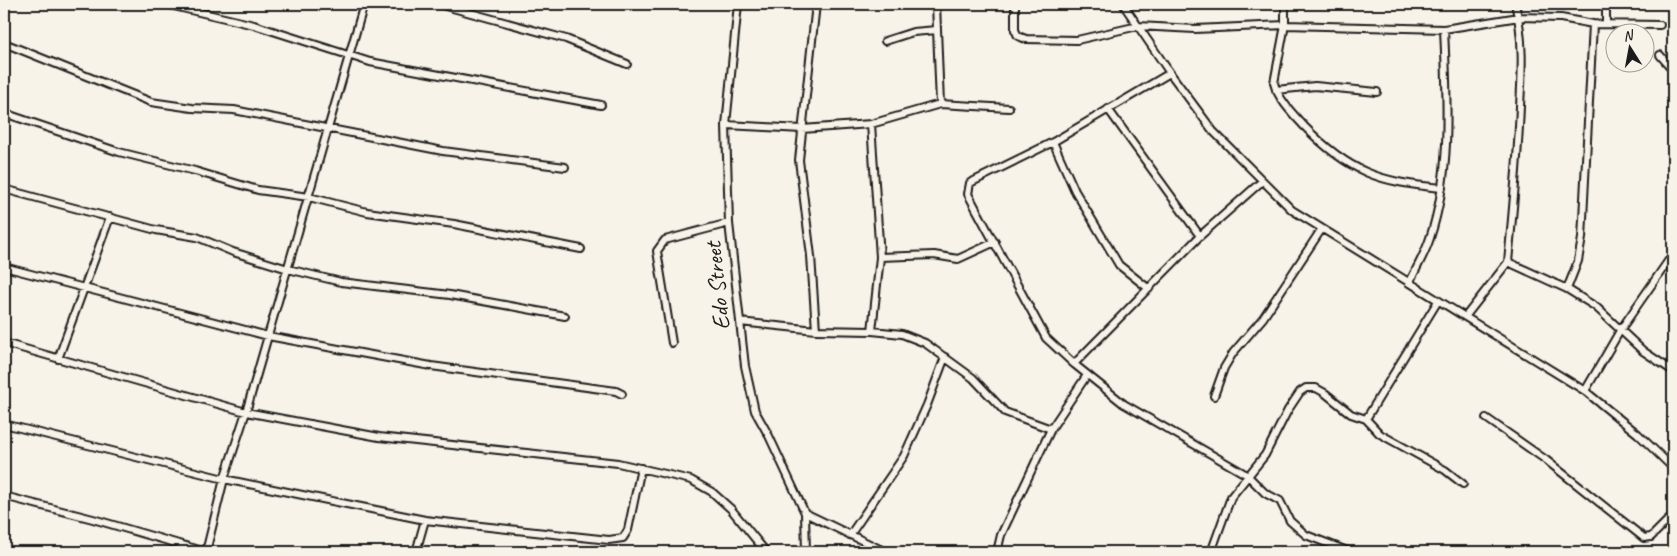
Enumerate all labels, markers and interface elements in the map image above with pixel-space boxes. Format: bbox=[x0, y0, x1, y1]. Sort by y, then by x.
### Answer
north arrow bbox=[1604, 22, 1654, 72]
text: N bbox=[1622, 26, 1636, 45]
street label: Edo Street bbox=[697, 239, 737, 331]

